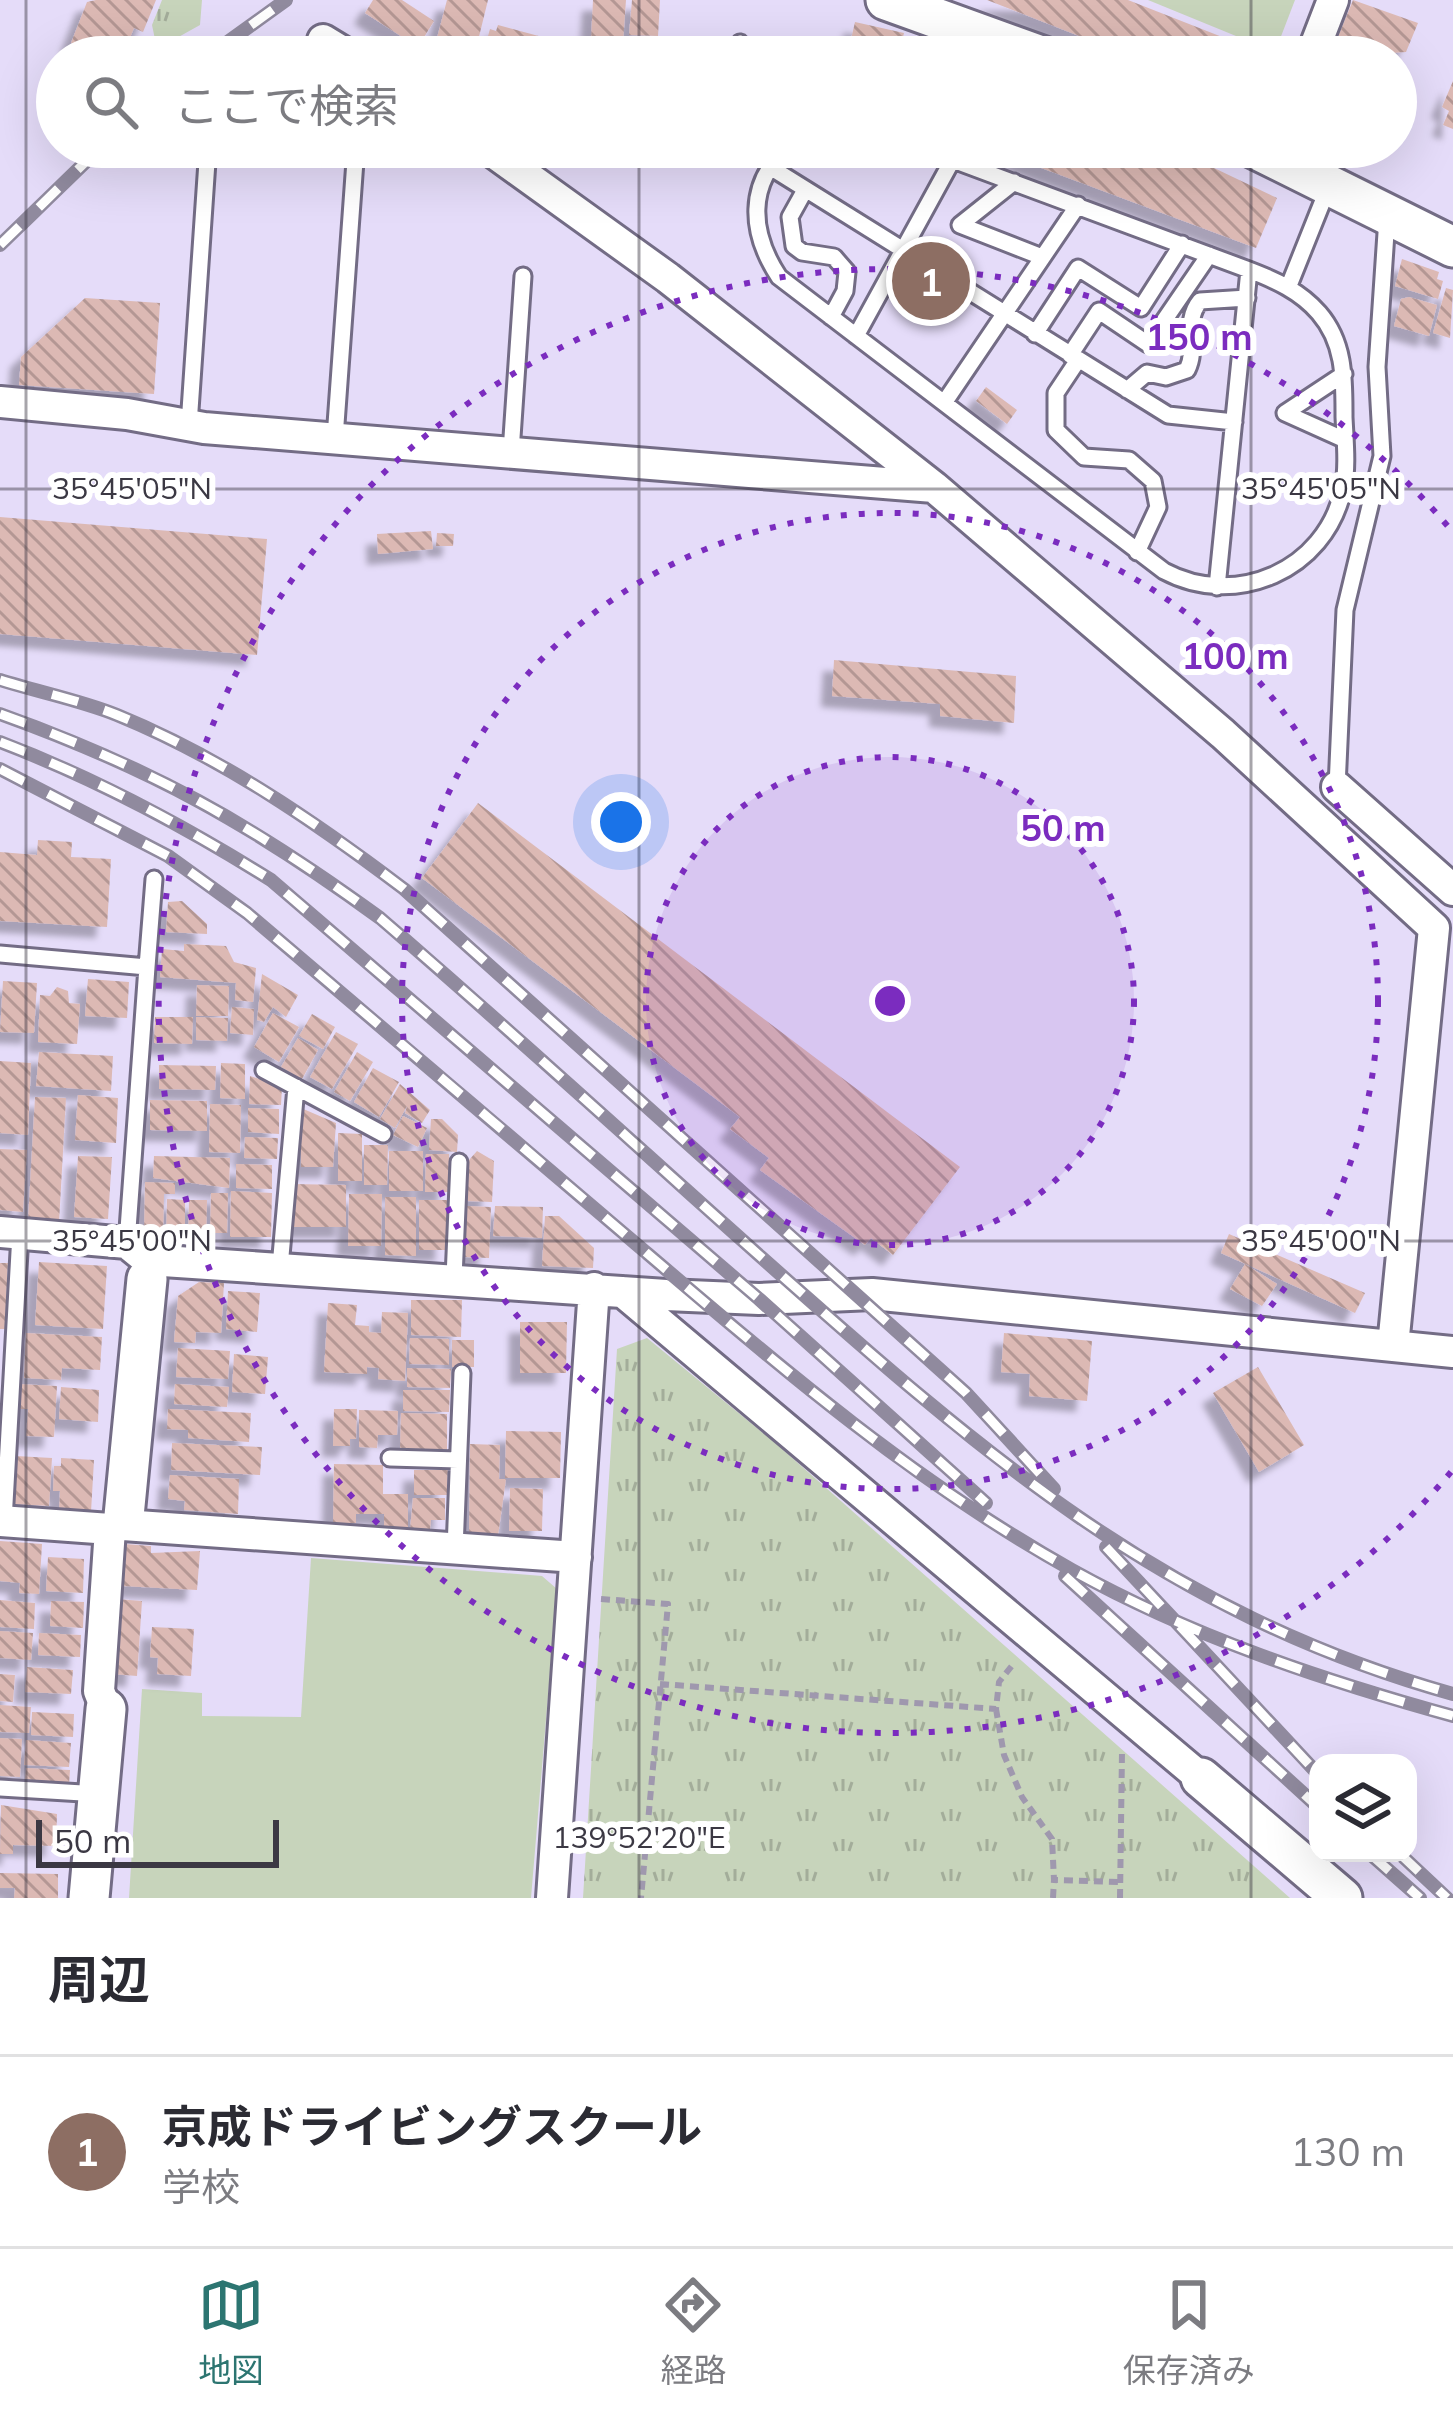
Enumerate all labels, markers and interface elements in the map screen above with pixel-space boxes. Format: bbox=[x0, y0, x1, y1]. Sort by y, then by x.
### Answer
search box bbox=[36, 36, 1417, 168]
icon: search bbox=[78, 69, 144, 135]
text: ここで検索 bbox=[174, 77, 399, 133]
pin: 1 bbox=[892, 236, 970, 326]
text: 150 m bbox=[1145, 314, 1253, 359]
text: 35°45'05"N bbox=[52, 469, 212, 507]
text: 35°45'05"N bbox=[1241, 469, 1401, 507]
text: 100 m bbox=[1181, 633, 1289, 678]
your location bbox=[591, 792, 651, 852]
text: 50 m bbox=[1020, 805, 1106, 850]
centre of rings bbox=[869, 980, 911, 1022]
text: 35°45'00"N bbox=[52, 1221, 212, 1259]
text: 35°45'00"N bbox=[1241, 1221, 1401, 1259]
map controls bbox=[1309, 1754, 1417, 1862]
button: layers bbox=[1309, 1754, 1417, 1862]
scale bar bbox=[36, 1814, 279, 1867]
text: 139°52'20"E bbox=[552, 1818, 726, 1856]
text: 50 m bbox=[54, 1820, 131, 1861]
text: 周辺 bbox=[48, 1947, 150, 2011]
text: 京成ドライビングスクール bbox=[162, 2098, 702, 2154]
text: 1 bbox=[75, 2127, 99, 2176]
text: 130 m bbox=[1290, 2127, 1405, 2176]
text: 学校 bbox=[162, 2162, 240, 2211]
tab: 地図 bbox=[198, 2272, 264, 2392]
tab: 経路 bbox=[660, 2272, 726, 2392]
tab: 保存済み bbox=[1123, 2272, 1255, 2392]

